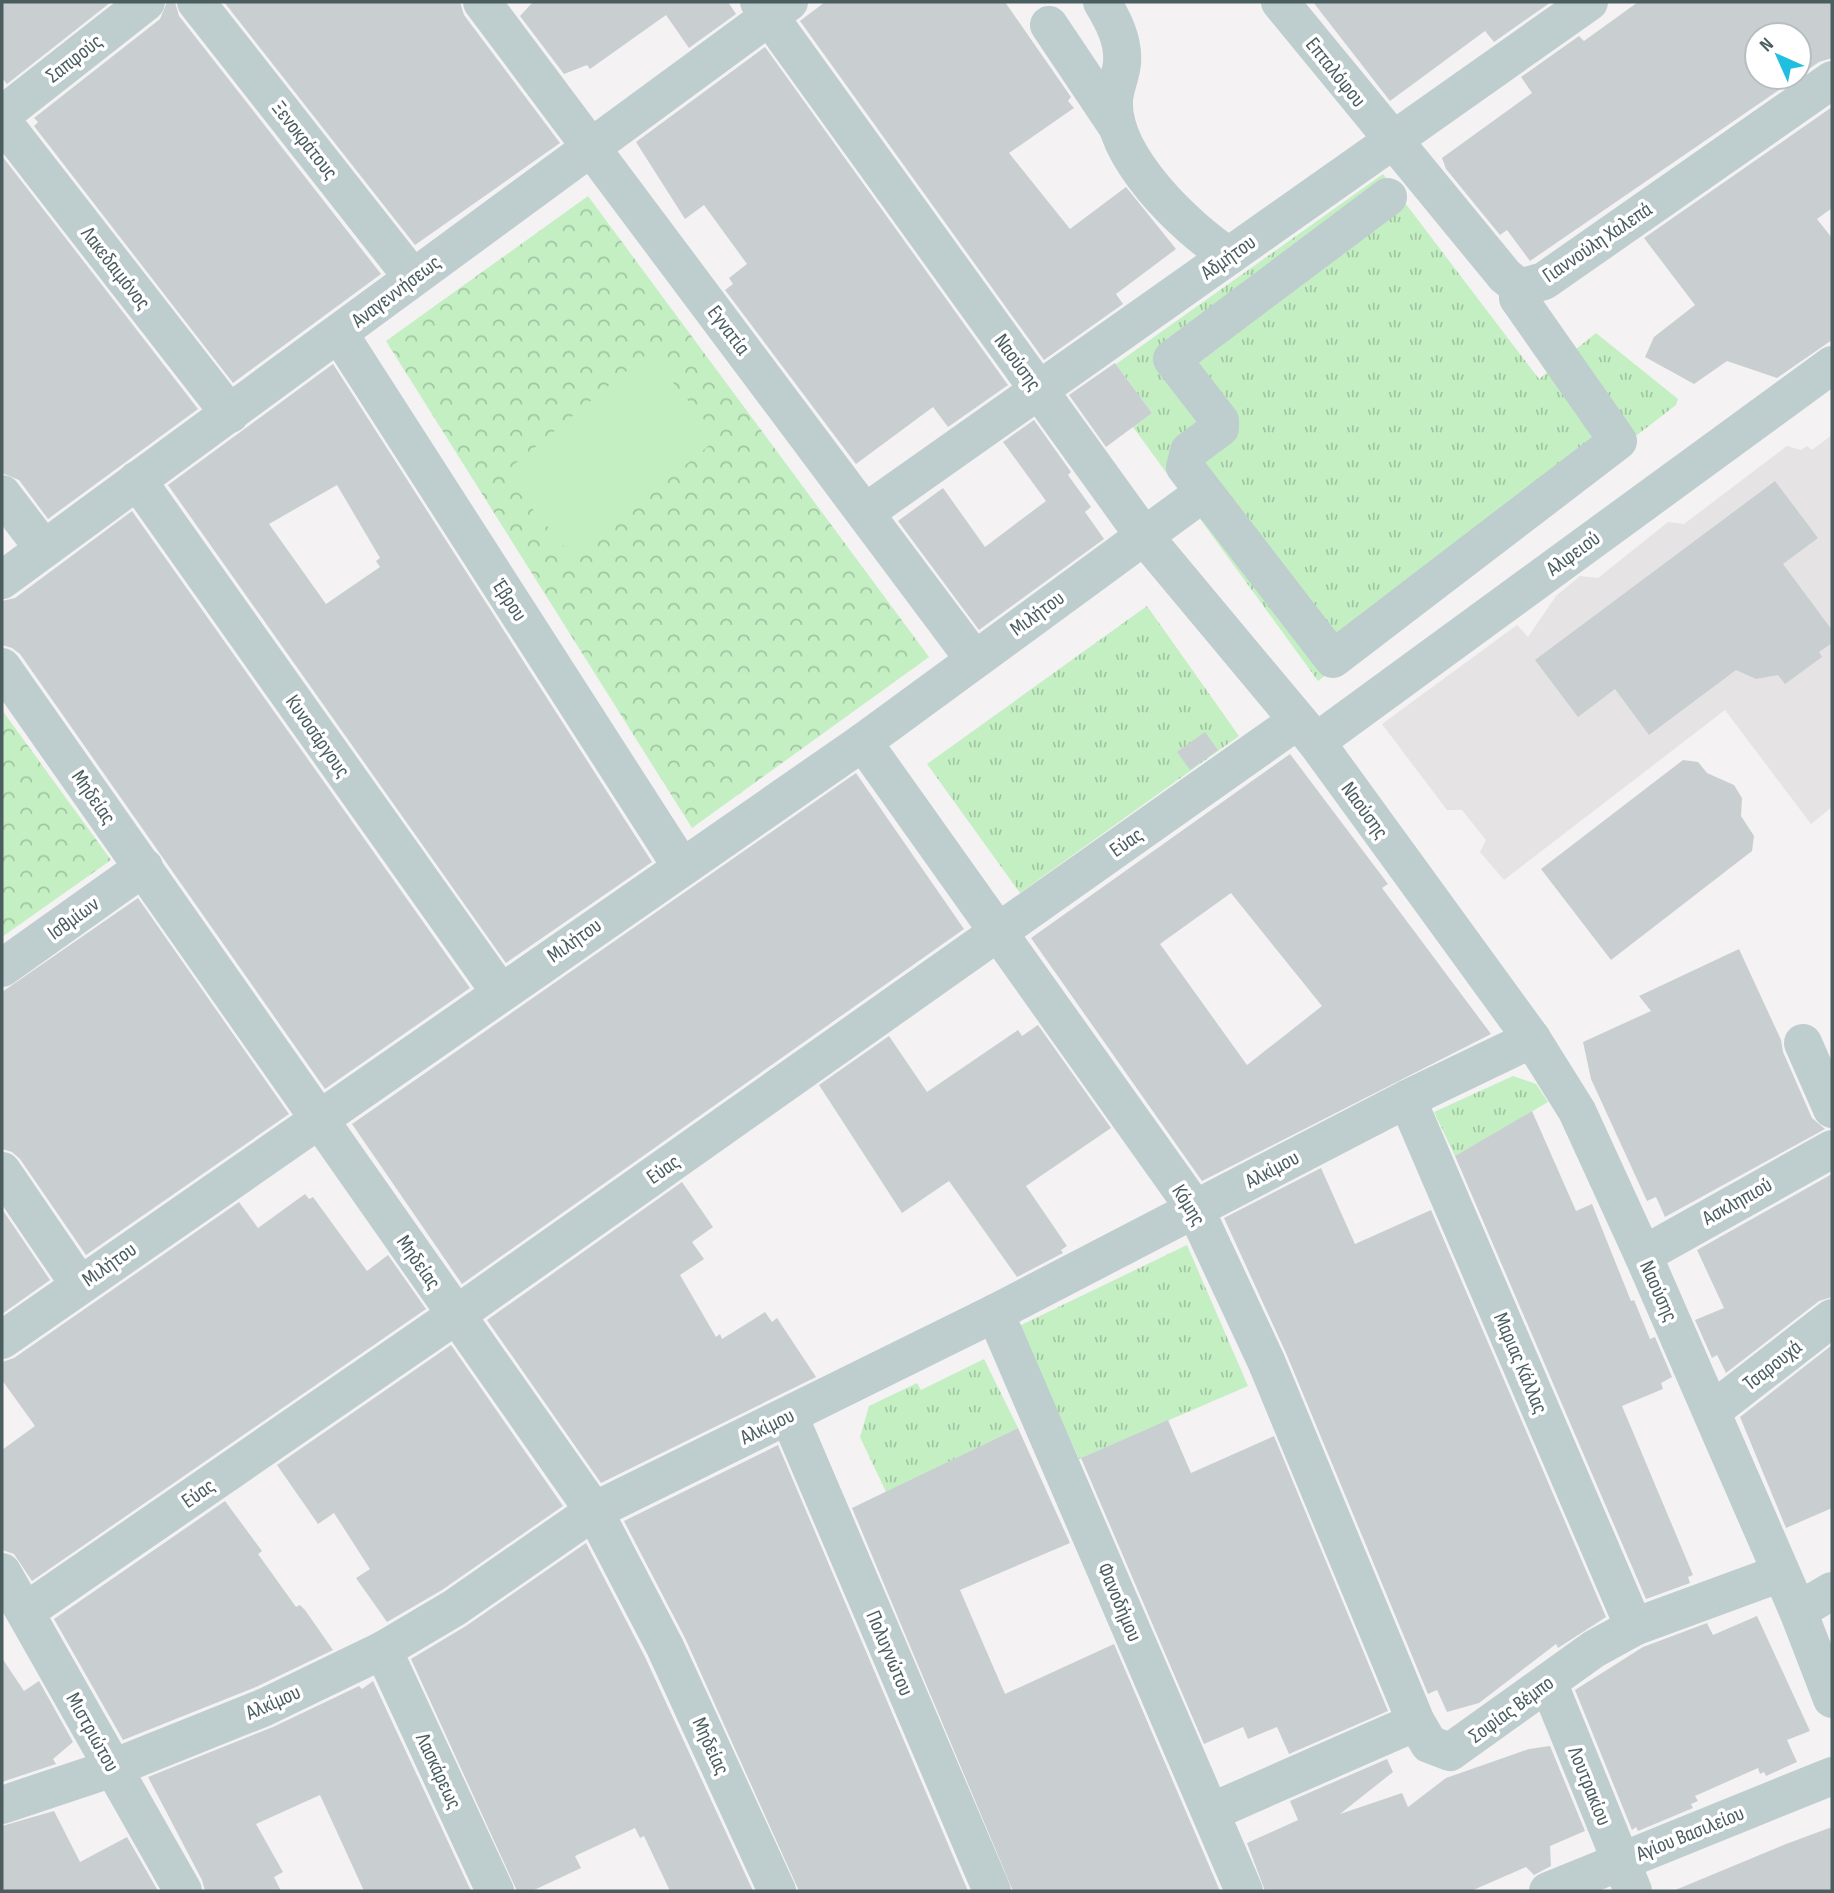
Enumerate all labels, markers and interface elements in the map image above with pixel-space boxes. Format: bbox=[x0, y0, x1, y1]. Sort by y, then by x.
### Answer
north arrow bbox=[1743, 21, 1813, 91]
street label: Σαπφούς bbox=[41, 29, 107, 88]
street label: Επταλόφου bbox=[1300, 33, 1371, 112]
text: N bbox=[1755, 33, 1779, 57]
street label: Ξενοκράτους bbox=[266, 96, 343, 184]
street label: Γιαννούλη Χαλεπά bbox=[1538, 197, 1657, 288]
street label: Λακεδαιμόνος bbox=[75, 221, 156, 315]
street label: Αδμήτου bbox=[1195, 230, 1261, 286]
street label: Αναγεννήσεως bbox=[346, 250, 446, 334]
street label: Εγνατία bbox=[702, 301, 755, 360]
street label: Ναούσης bbox=[989, 329, 1047, 396]
street label: Αλφειού bbox=[1541, 526, 1605, 582]
street label: Έβρου bbox=[486, 574, 532, 626]
street label: Μιλήτου bbox=[1005, 585, 1069, 641]
street label: Κυνοσάργους bbox=[280, 690, 355, 783]
street label: Μηδείας bbox=[66, 765, 121, 829]
street label: Ναούσης bbox=[1336, 777, 1394, 844]
street label: Εύας bbox=[1105, 822, 1148, 863]
street label: Ισθμίων bbox=[43, 891, 104, 945]
street label: Μιλήτου bbox=[542, 913, 606, 968]
street label: Αλκίμου bbox=[1240, 1145, 1303, 1194]
street label: Εύας bbox=[642, 1149, 685, 1190]
street label: Ασκληπιού bbox=[1697, 1172, 1776, 1231]
street label: Κόμης bbox=[1166, 1180, 1211, 1231]
street label: Μηδείας bbox=[391, 1230, 446, 1294]
street label: Μιλήτου bbox=[77, 1237, 141, 1292]
street label: Ναούσης bbox=[1634, 1257, 1683, 1326]
street label: Μαριας Κάλλας bbox=[1488, 1309, 1553, 1417]
street label: Τσαρουχά bbox=[1738, 1335, 1807, 1396]
street label: Αλκίμου bbox=[735, 1403, 798, 1451]
street label: Εύας bbox=[177, 1473, 220, 1514]
street label: Φανοδήμου bbox=[1092, 1559, 1147, 1645]
street label: Πολυγνώτου bbox=[860, 1607, 919, 1700]
street label: Σοφίας Βέμπο bbox=[1464, 1670, 1559, 1749]
street label: Αλκίμου bbox=[241, 1679, 304, 1726]
street label: Μιστριώτου bbox=[61, 1688, 125, 1776]
street label: Μηδείας bbox=[686, 1714, 735, 1779]
street label: Λασκάρεως bbox=[410, 1728, 467, 1813]
street label: Λουτρακίου bbox=[1562, 1742, 1617, 1829]
street label: Αγίου Βασιλείου bbox=[1632, 1800, 1748, 1867]

